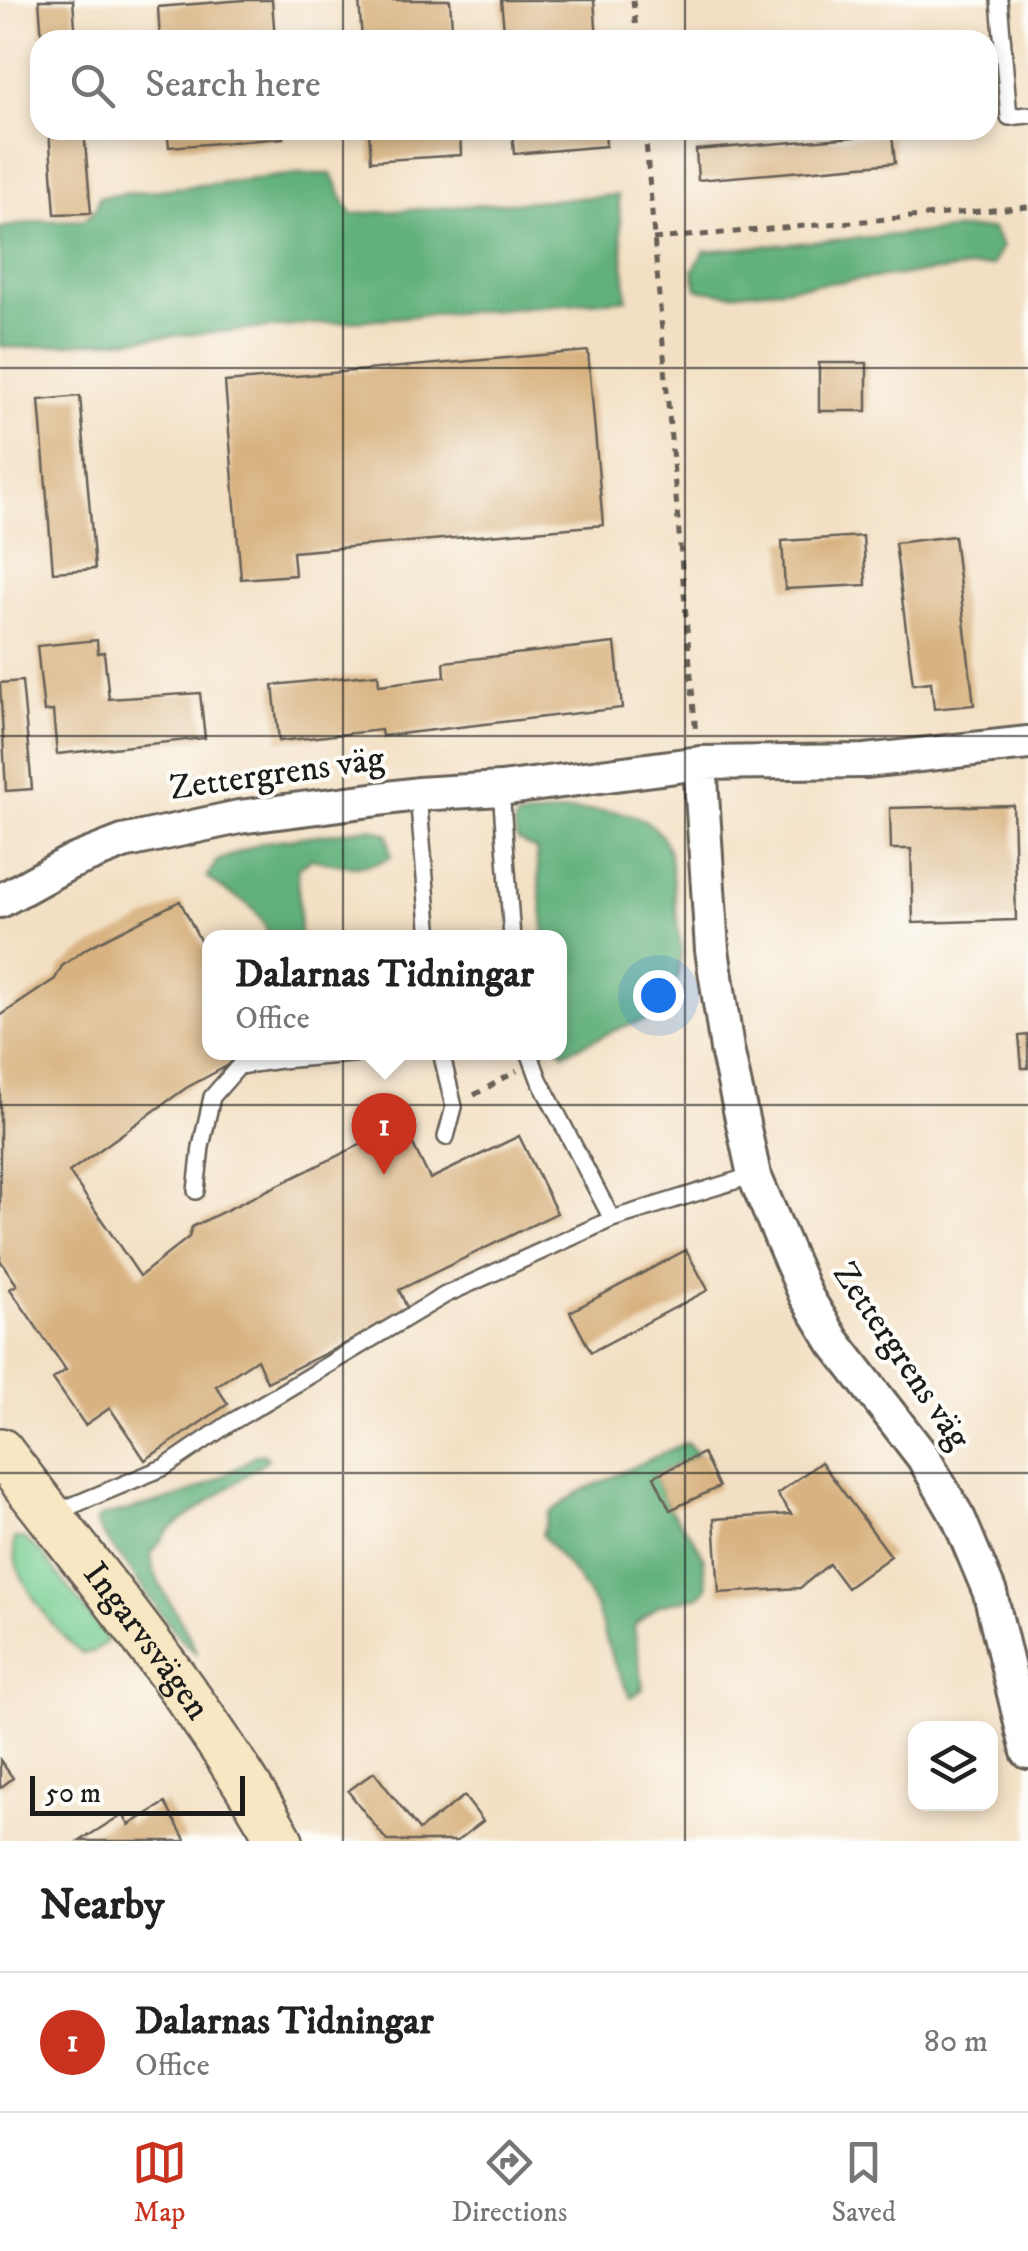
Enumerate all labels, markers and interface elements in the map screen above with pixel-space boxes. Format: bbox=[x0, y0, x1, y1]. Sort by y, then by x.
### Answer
search box bbox=[30, 30, 998, 140]
icon: search bbox=[65, 58, 120, 113]
text: Search here bbox=[145, 61, 321, 109]
street label: Zettergrens väg bbox=[167, 737, 388, 811]
popup bbox=[202, 930, 567, 1060]
text: Dalarnas Tidningar bbox=[235, 951, 534, 999]
your location bbox=[633, 970, 684, 1021]
text: Office bbox=[235, 999, 310, 1039]
pin: 1 bbox=[352, 1092, 416, 1175]
street label: Zettergrens väg bbox=[822, 1254, 980, 1459]
street label: Ingarvsvägen bbox=[73, 1554, 219, 1729]
map controls bbox=[908, 1721, 998, 1811]
button: layers bbox=[908, 1721, 998, 1811]
scale bar bbox=[30, 1771, 245, 1816]
text: 50 m bbox=[45, 1776, 101, 1811]
text: Nearby bbox=[40, 1880, 164, 1932]
text: Dalarnas Tidningar bbox=[135, 1998, 434, 2046]
text: 1 bbox=[67, 2022, 78, 2062]
text: 80 m bbox=[924, 2022, 988, 2062]
text: Office bbox=[135, 2046, 210, 2086]
tab: Map bbox=[132, 2135, 187, 2230]
tab: Directions bbox=[451, 2135, 567, 2230]
tab: Saved bbox=[832, 2135, 896, 2230]

